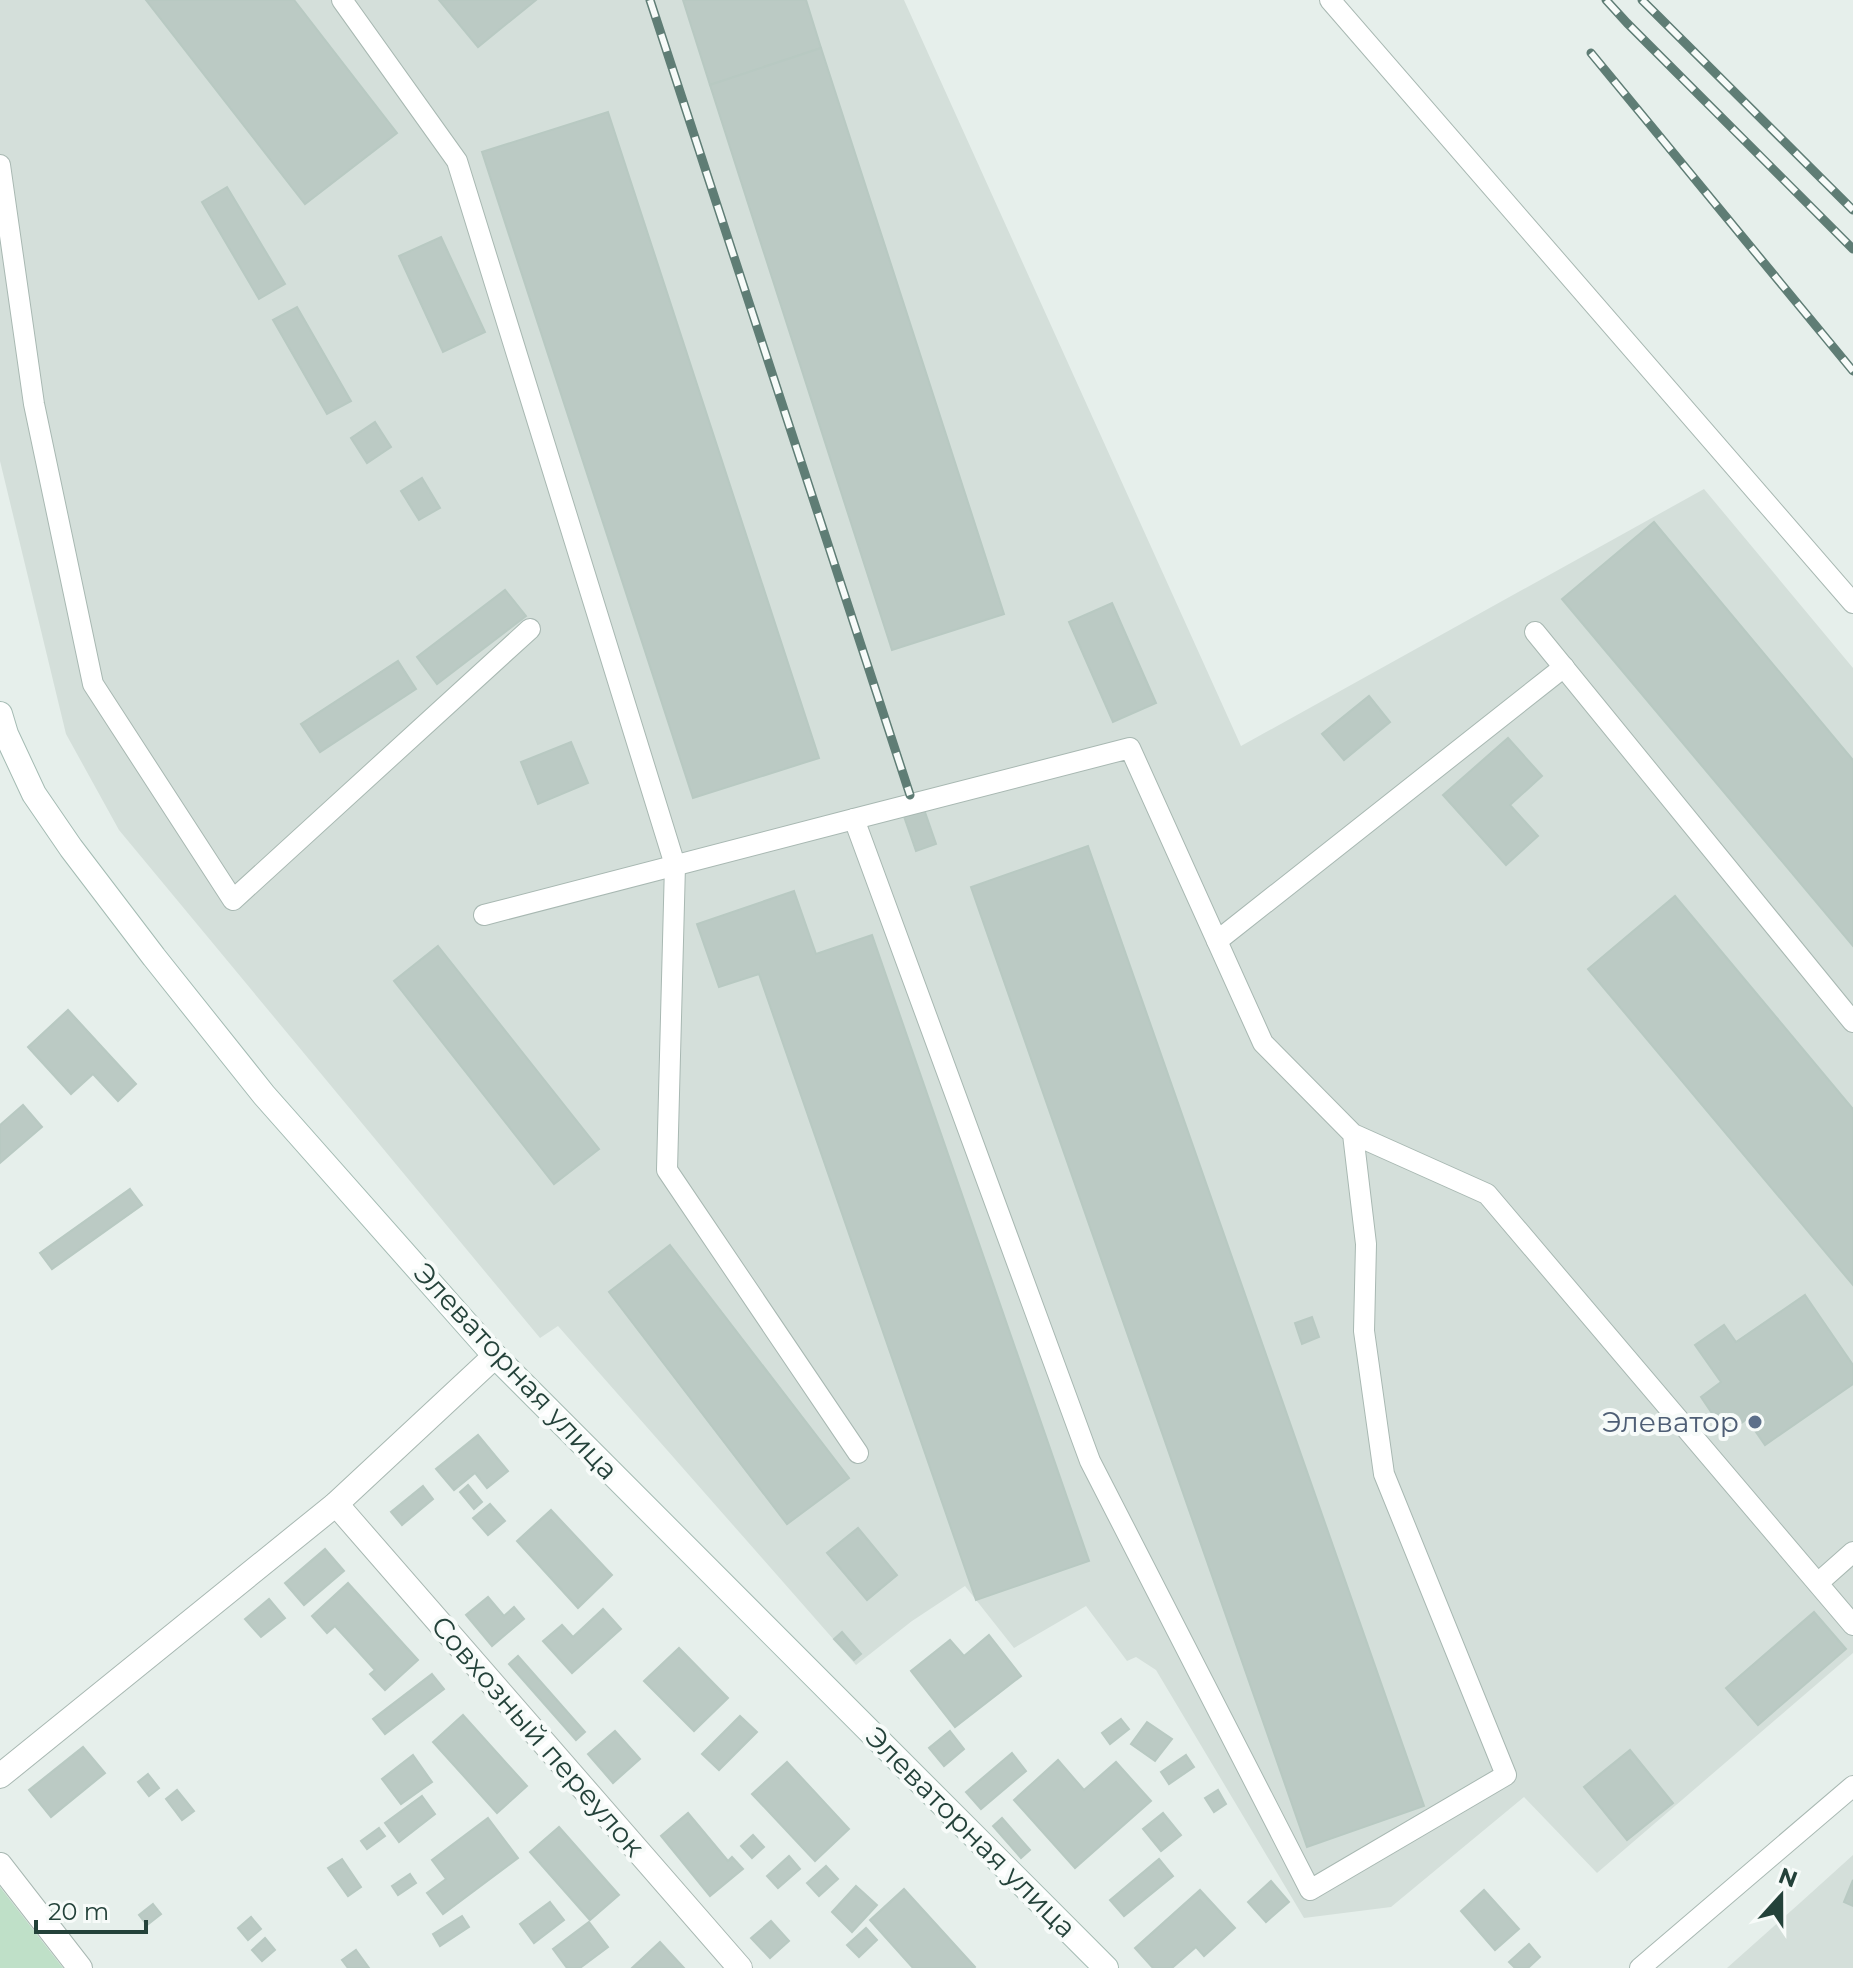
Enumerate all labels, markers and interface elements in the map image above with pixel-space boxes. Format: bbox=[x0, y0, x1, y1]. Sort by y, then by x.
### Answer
street label: Элеваторная улица bbox=[407, 1255, 625, 1487]
place label: Элеватор bbox=[1602, 1405, 1739, 1439]
marker: Элеватор bbox=[1746, 1413, 1764, 1431]
street label: Совхозный переулок bbox=[424, 1609, 652, 1863]
street label: Элеваторная улица bbox=[858, 1719, 1084, 1945]
north arrow bbox=[1741, 1856, 1821, 1936]
text: N bbox=[1775, 1862, 1801, 1894]
scale bar bbox=[36, 1884, 146, 1934]
text: 20 m bbox=[48, 1897, 109, 1926]

